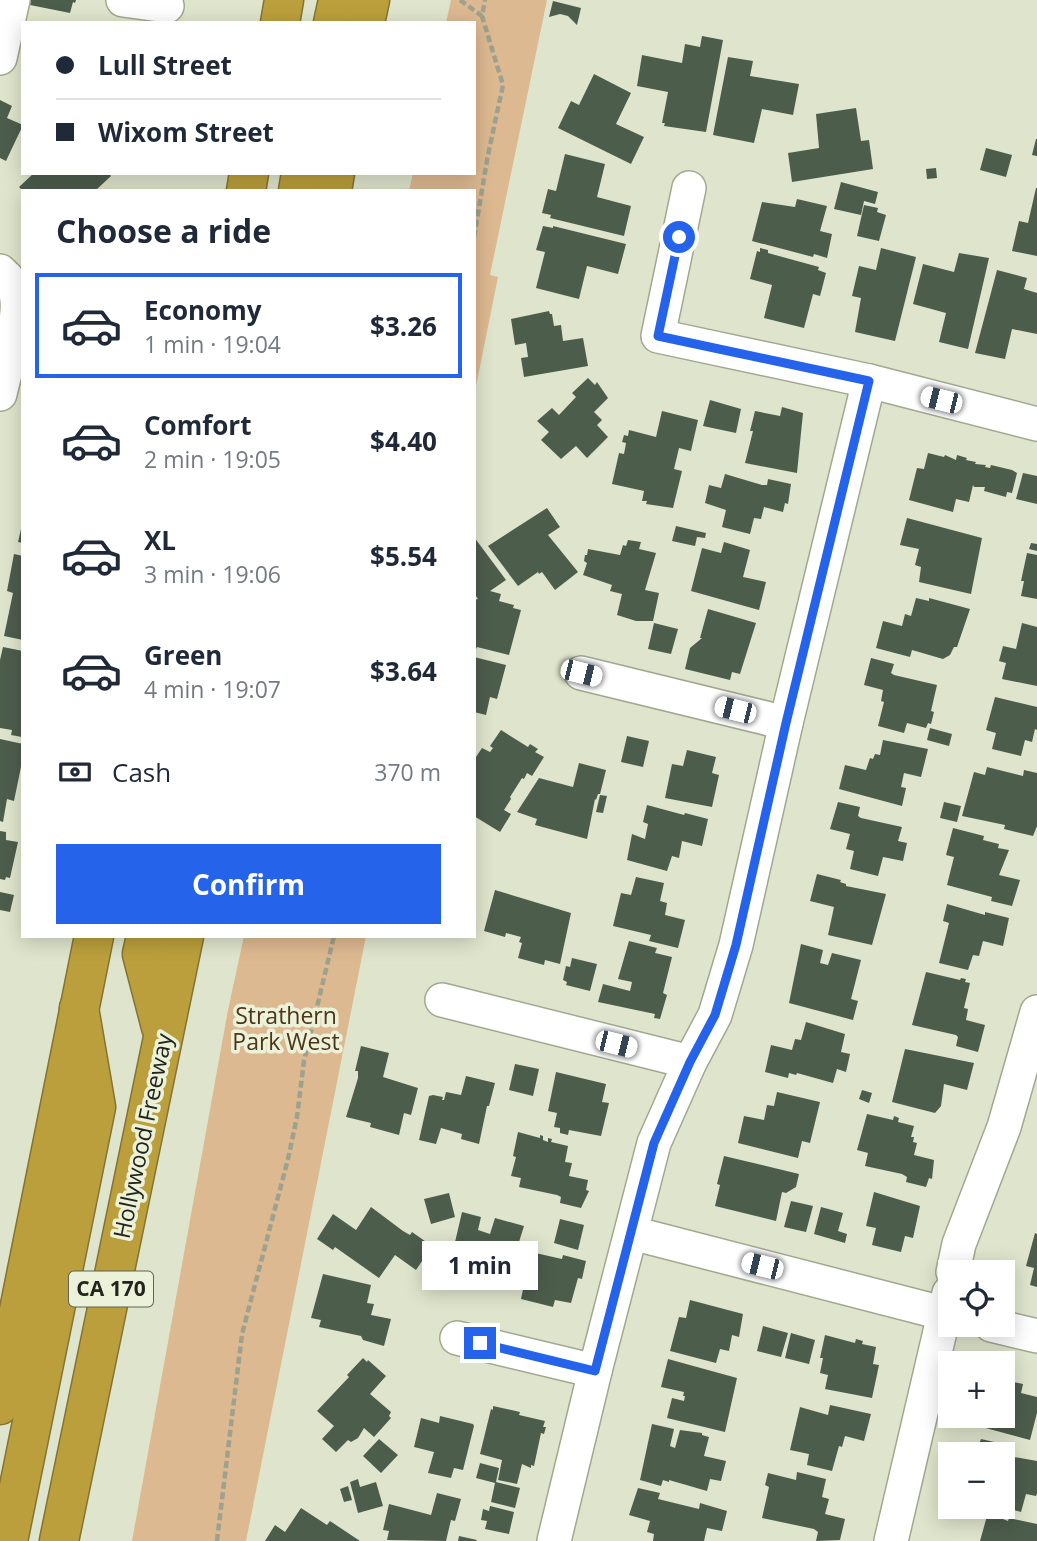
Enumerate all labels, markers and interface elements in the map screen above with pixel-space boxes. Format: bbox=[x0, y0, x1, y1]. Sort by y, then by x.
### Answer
text: Lull Street bbox=[98, 47, 232, 83]
text: Wixom Street bbox=[98, 114, 274, 150]
text: Choose a ride bbox=[56, 209, 271, 252]
route start bbox=[663, 221, 695, 253]
text: Economy bbox=[144, 292, 262, 328]
icon: car bbox=[60, 294, 123, 357]
text: $3.26 bbox=[370, 308, 437, 344]
text: 1 min · 19:04 bbox=[144, 328, 281, 360]
car bbox=[919, 385, 964, 415]
text: Comfort bbox=[144, 407, 251, 443]
icon: car bbox=[60, 409, 123, 472]
text: $4.40 bbox=[370, 423, 437, 459]
text: 2 min · 19:05 bbox=[144, 443, 281, 475]
text: XL bbox=[144, 522, 176, 558]
icon: car bbox=[60, 524, 123, 587]
text: $5.54 bbox=[370, 538, 437, 574]
text: 3 min · 19:06 bbox=[144, 558, 281, 590]
text: Green bbox=[144, 637, 222, 673]
icon: car bbox=[60, 639, 123, 702]
text: $3.64 bbox=[370, 653, 437, 689]
car bbox=[559, 658, 604, 688]
text: 4 min · 19:07 bbox=[144, 673, 281, 705]
car bbox=[713, 695, 758, 725]
icon: cash bbox=[56, 753, 94, 791]
text: Cash bbox=[112, 754, 171, 790]
text: 370 m bbox=[374, 756, 441, 788]
button: Confirm bbox=[56, 844, 441, 924]
park label: Strathern Park West bbox=[232, 999, 340, 1057]
car bbox=[594, 1029, 639, 1059]
street label: Hollywood Freeway bbox=[105, 1030, 179, 1241]
callout: 1 min bbox=[422, 1242, 538, 1290]
text: 1 min bbox=[448, 1249, 512, 1281]
car bbox=[740, 1251, 785, 1281]
map controls bbox=[938, 1260, 1015, 1519]
button: locate bbox=[938, 1260, 1015, 1337]
road number: CA 170 bbox=[69, 1272, 153, 1306]
route end bbox=[464, 1327, 496, 1359]
button: + bbox=[938, 1351, 1015, 1428]
button: − bbox=[938, 1442, 1015, 1519]

